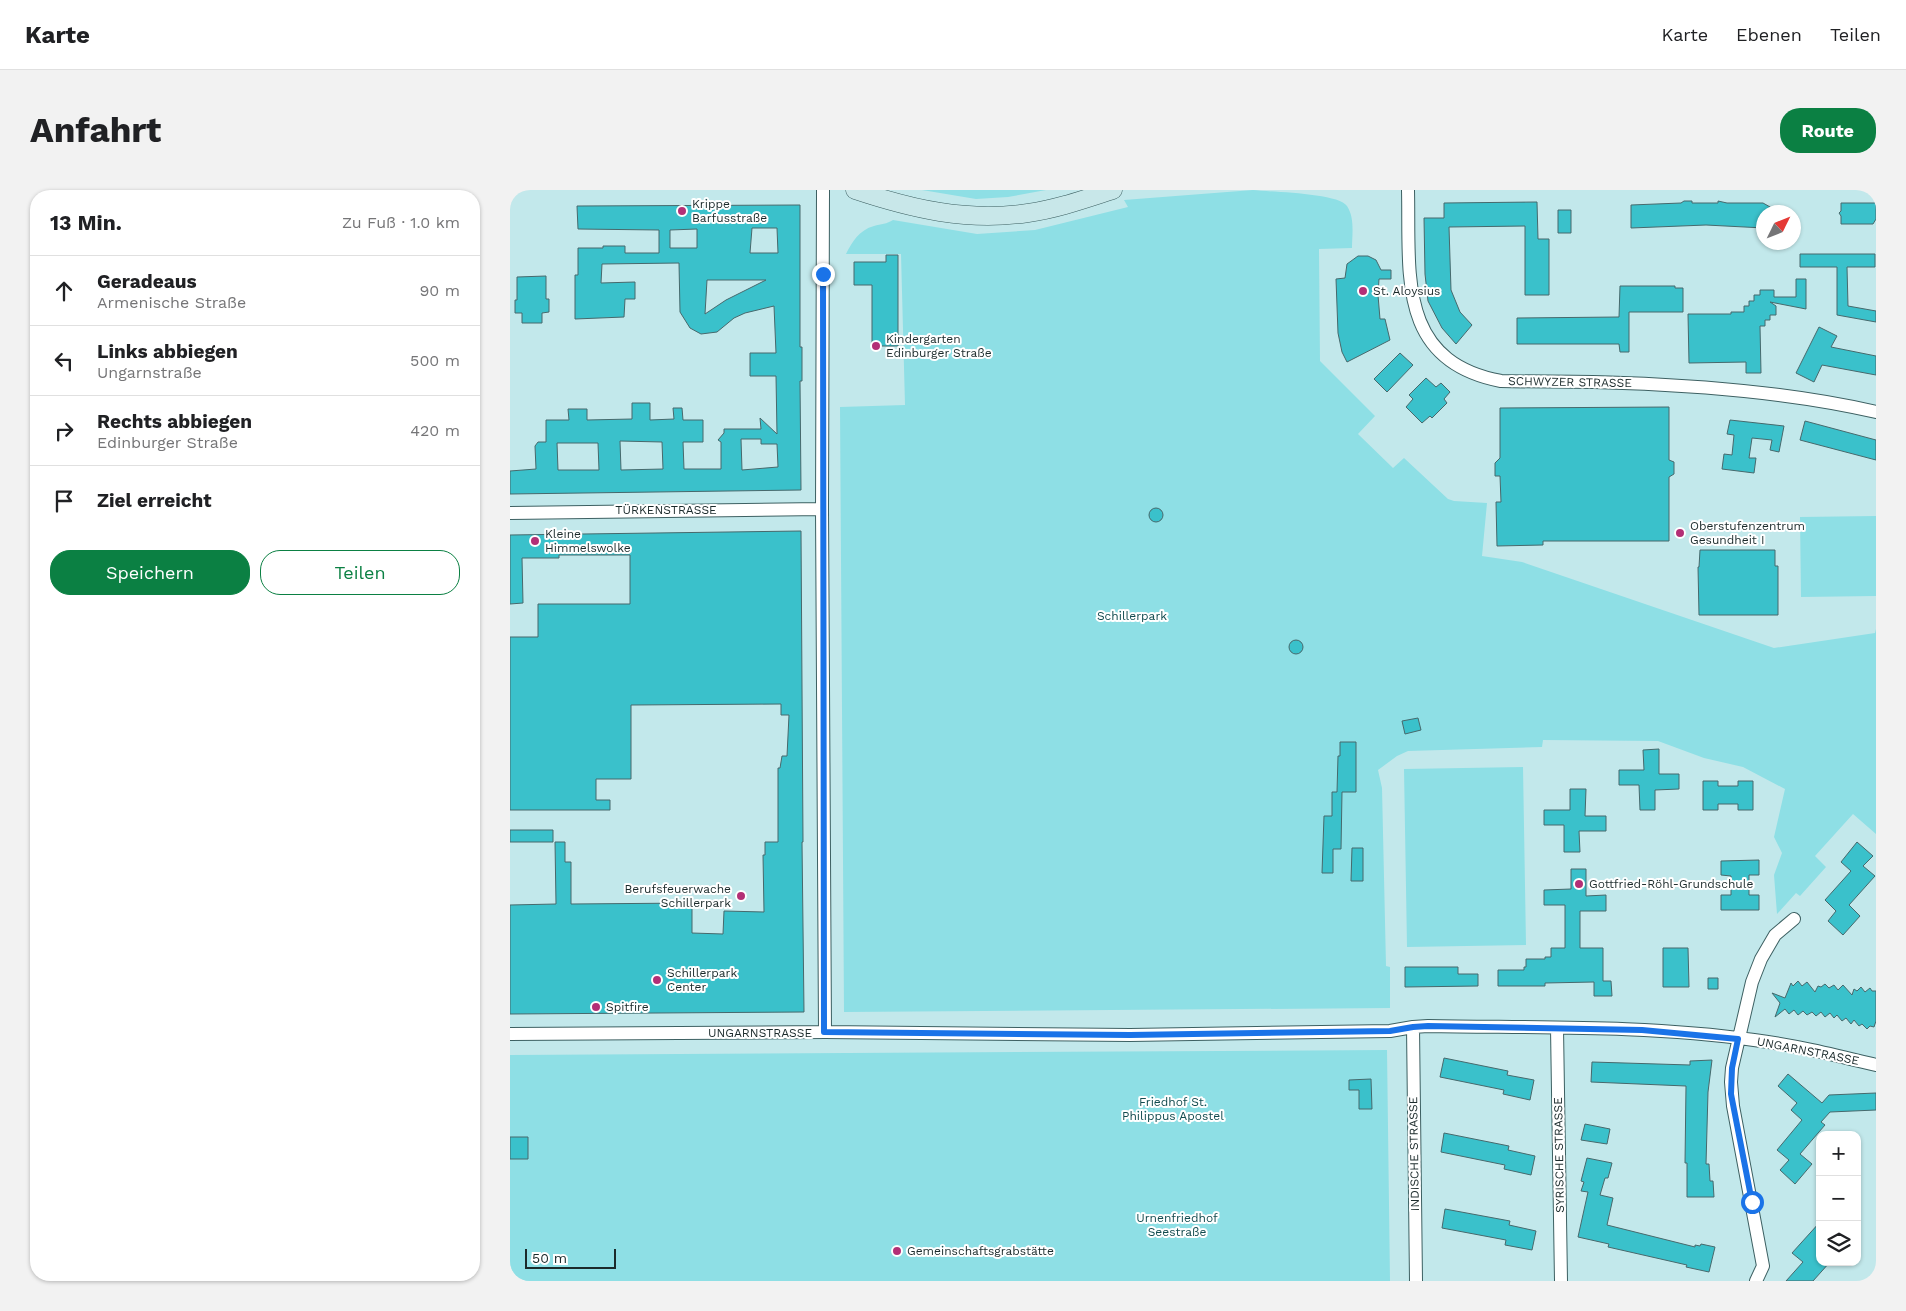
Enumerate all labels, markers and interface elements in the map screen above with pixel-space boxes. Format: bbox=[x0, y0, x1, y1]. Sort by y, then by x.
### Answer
text: Karte bbox=[25, 21, 90, 49]
text: Karte bbox=[1662, 24, 1708, 45]
text: Ebenen bbox=[1736, 24, 1802, 45]
text: Teilen bbox=[1830, 24, 1881, 45]
button: Route bbox=[1780, 108, 1876, 153]
text: Anfahrt bbox=[30, 109, 161, 151]
place label: Krippe Barfusstraße bbox=[692, 197, 767, 225]
marker: Krippe Barfusstraße bbox=[676, 205, 688, 217]
north arrow bbox=[1756, 205, 1801, 250]
text: 13 Min. bbox=[50, 210, 122, 235]
text: Zu Fuß · 1.0 km bbox=[342, 213, 460, 232]
route end bbox=[812, 263, 835, 286]
text: Geradeaus bbox=[97, 270, 197, 293]
icon: ahead bbox=[50, 277, 78, 305]
text: 90 m bbox=[419, 281, 460, 300]
place label: St. Aloysius bbox=[1373, 284, 1440, 298]
marker: St. Aloysius bbox=[1357, 285, 1369, 297]
text: Armenische Straße bbox=[97, 293, 246, 312]
place label: Kindergarten Edinburger Straße bbox=[886, 332, 992, 360]
text: Links abbiegen bbox=[97, 340, 238, 363]
marker: Kindergarten Edinburger Straße bbox=[870, 340, 882, 352]
icon: left bbox=[50, 347, 78, 375]
text: 500 m bbox=[410, 351, 460, 370]
text: Ungarnstraße bbox=[97, 363, 202, 382]
street label: SCHWYZER STRASSE bbox=[1508, 374, 1632, 390]
text: Rechts abbiegen bbox=[97, 410, 252, 433]
icon: right bbox=[50, 417, 78, 445]
text: 420 m bbox=[410, 421, 460, 440]
text: Edinburger Straße bbox=[97, 433, 238, 452]
icon: arrive bbox=[50, 487, 78, 515]
text: Ziel erreicht bbox=[97, 489, 212, 512]
street label: TÜRKENSTRASSE bbox=[615, 503, 717, 517]
place label: Oberstufenzentrum Gesundheit I bbox=[1690, 519, 1805, 547]
place label: Kleine Himmelswolke bbox=[545, 527, 631, 555]
marker: Oberstufenzentrum Gesundheit I bbox=[1674, 527, 1686, 539]
marker: Kleine Himmelswolke bbox=[529, 535, 541, 547]
button: Speichern bbox=[50, 550, 250, 595]
button: Teilen bbox=[260, 550, 460, 595]
park label: Schillerpark bbox=[1097, 609, 1167, 623]
place label: Gottfried-Röhl-Grundschule bbox=[1589, 877, 1753, 891]
marker: Gottfried-Röhl-Grundschule bbox=[1573, 878, 1585, 890]
place label: Berufsfeuerwache Schillerpark bbox=[624, 882, 731, 910]
marker: Berufsfeuerwache Schillerpark bbox=[735, 890, 747, 902]
place label: Schillerpark Center bbox=[667, 966, 737, 994]
marker: Schillerpark Center bbox=[651, 974, 663, 986]
place label: Spitfire bbox=[606, 1000, 649, 1014]
marker: Spitfire bbox=[590, 1001, 602, 1013]
street label: UNGARNSTRASSE bbox=[708, 1026, 812, 1040]
street label: UNGARNSTRASSE bbox=[1756, 1034, 1861, 1068]
park label: Friedhof St. Philippus Apostel bbox=[1122, 1095, 1224, 1123]
street label: INDISCHE STRASSE bbox=[1406, 1096, 1422, 1211]
street label: SYRISCHE STRASSE bbox=[1551, 1097, 1567, 1213]
map controls bbox=[1816, 1131, 1861, 1266]
button: + bbox=[1816, 1131, 1861, 1176]
button: − bbox=[1816, 1176, 1861, 1221]
route start bbox=[1741, 1191, 1764, 1214]
park label: Urnenfriedhof Seestraße bbox=[1136, 1211, 1218, 1239]
button: layers bbox=[1816, 1221, 1861, 1266]
place label: Gemeinschaftsgrabstätte bbox=[907, 1244, 1054, 1258]
marker: Gemeinschaftsgrabstätte bbox=[891, 1245, 903, 1257]
scale bar bbox=[525, 1246, 616, 1269]
text: 50 m bbox=[532, 1250, 567, 1266]

